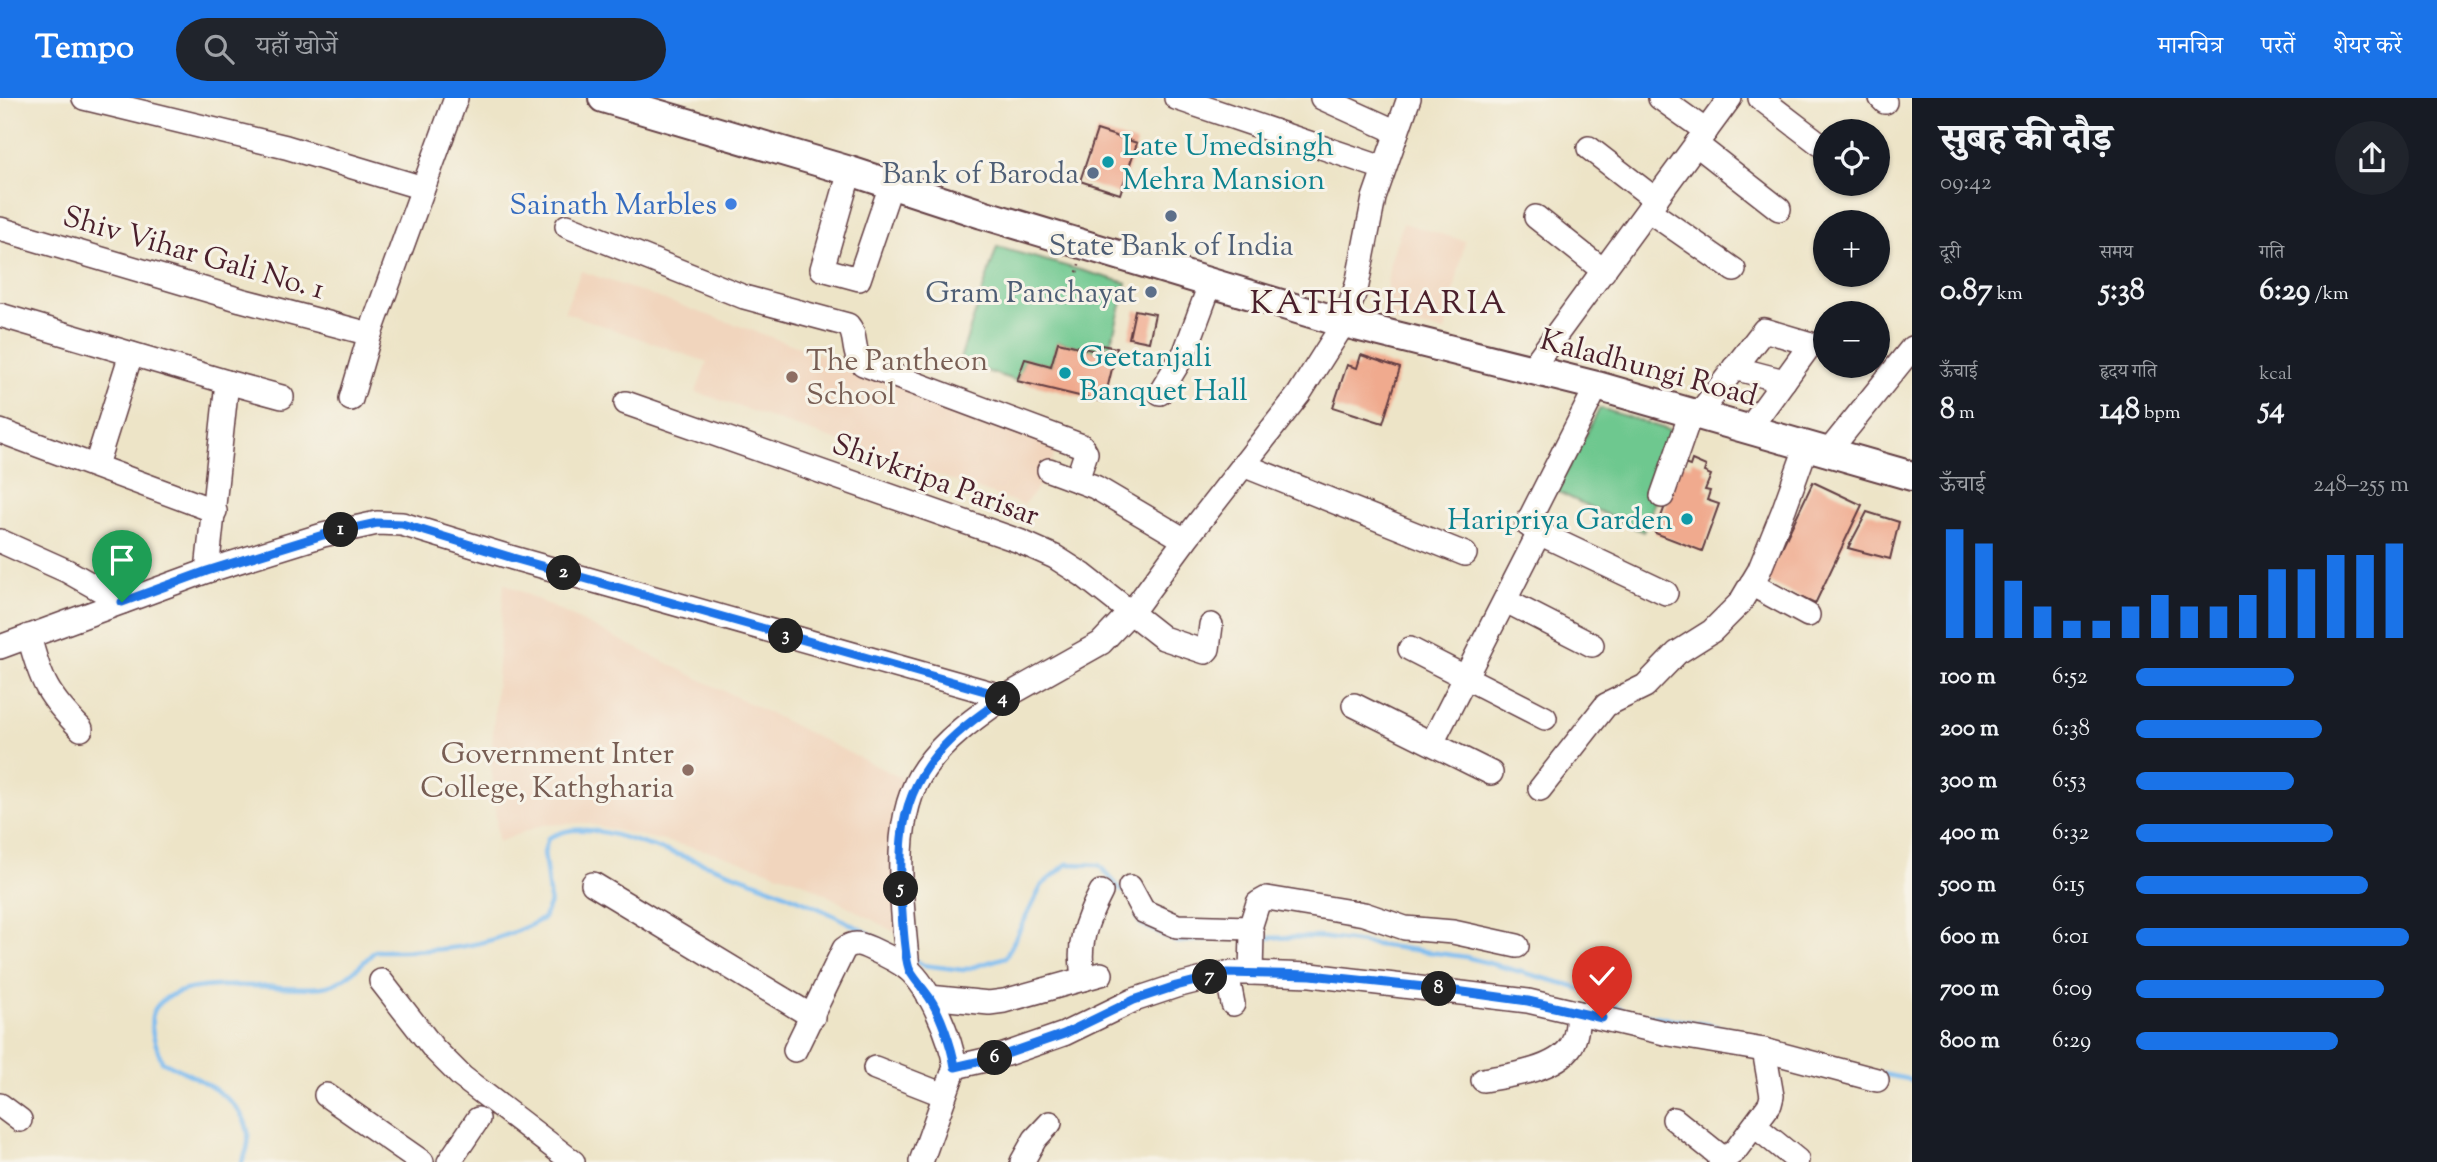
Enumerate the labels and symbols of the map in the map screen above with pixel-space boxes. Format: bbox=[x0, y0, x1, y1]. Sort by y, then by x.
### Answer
place label: Late Umedsingh Mehra Mansion bbox=[1122, 126, 1335, 203]
place label: Bank of Baroda bbox=[882, 154, 1079, 197]
marker: Late Umedsingh Mehra Mansion bbox=[1100, 154, 1116, 170]
marker: Bank of Baroda bbox=[1085, 165, 1101, 181]
place label: Sainath Marbles bbox=[509, 185, 717, 228]
street label: Shiv Vihar Gali No. 1 bbox=[57, 196, 329, 312]
marker: Sainath Marbles bbox=[723, 196, 739, 212]
marker: State Bank of India bbox=[1163, 208, 1179, 224]
place label: State Bank of India bbox=[1048, 226, 1294, 269]
place label: Gram Panchayat bbox=[925, 273, 1137, 316]
district label: KATHGHARIA bbox=[1250, 281, 1508, 329]
marker: Gram Panchayat bbox=[1143, 284, 1159, 300]
street label: Kaladhungi Road bbox=[1535, 320, 1762, 419]
place label: Geetanjali Banquet Hall bbox=[1079, 337, 1248, 414]
place label: The Pantheon School bbox=[806, 341, 988, 418]
marker: Geetanjali Banquet Hall bbox=[1057, 365, 1073, 381]
marker: The Pantheon School bbox=[784, 369, 800, 385]
street label: Shivkripa Parisar bbox=[825, 424, 1045, 539]
place label: Haripriya Garden bbox=[1447, 500, 1673, 543]
marker: Haripriya Garden bbox=[1679, 511, 1695, 527]
pin: 1 bbox=[324, 512, 358, 548]
pin bbox=[92, 530, 152, 602]
pin: 2 bbox=[546, 556, 582, 590]
pin: 3 bbox=[768, 618, 804, 654]
pin: 4 bbox=[986, 682, 1020, 716]
place label: Government Inter College, Kathgharia bbox=[420, 734, 674, 811]
marker: Government Inter College, Kathgharia bbox=[680, 762, 696, 778]
pin: 5 bbox=[884, 872, 918, 906]
pin bbox=[1572, 946, 1632, 1018]
pin: 7 bbox=[1192, 960, 1228, 994]
pin: 8 bbox=[1422, 972, 1456, 1006]
pin: 6 bbox=[978, 1040, 1012, 1076]

